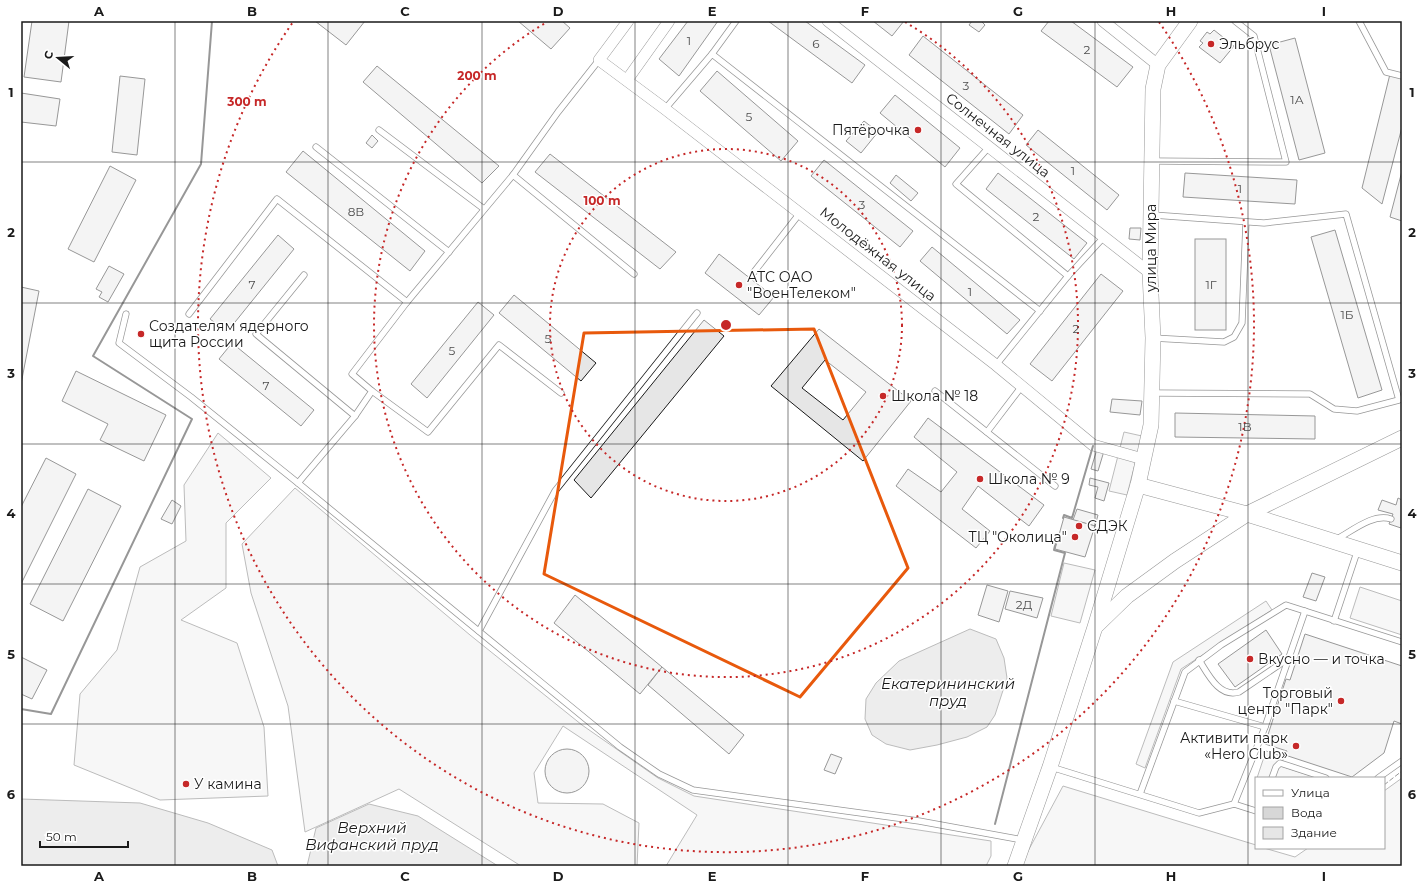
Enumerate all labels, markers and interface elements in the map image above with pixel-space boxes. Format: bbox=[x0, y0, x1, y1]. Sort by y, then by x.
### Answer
text: A bbox=[93, 3, 105, 19]
text: B bbox=[247, 3, 257, 19]
text: C bbox=[400, 3, 410, 19]
text: D bbox=[553, 3, 564, 19]
text: E bbox=[708, 3, 717, 19]
text: F bbox=[861, 3, 869, 19]
text: G bbox=[1013, 3, 1023, 19]
text: H bbox=[1166, 3, 1176, 19]
text: I bbox=[1322, 3, 1326, 19]
house number: 1 bbox=[687, 33, 691, 48]
place label: Эльбрус bbox=[1219, 35, 1280, 53]
house number: 6 bbox=[812, 36, 820, 51]
north arrow bbox=[38, 38, 78, 78]
marker: Эльбрус bbox=[1206, 39, 1216, 49]
house number: 2 bbox=[1084, 42, 1091, 57]
text: С bbox=[41, 49, 56, 61]
text: 200 m bbox=[457, 68, 497, 83]
house number: 3 bbox=[963, 78, 970, 93]
text: 1 bbox=[8, 84, 14, 100]
text: 1 bbox=[1409, 84, 1415, 100]
street label: Солнечная улица bbox=[942, 89, 1054, 181]
house number: 1А bbox=[1290, 92, 1304, 107]
text: 300 m bbox=[226, 94, 267, 109]
house number: 5 bbox=[746, 109, 753, 124]
place label: Пятёрочка bbox=[832, 121, 910, 139]
marker: Пятёрочка bbox=[913, 125, 923, 135]
house number: 1 bbox=[1071, 163, 1075, 178]
house number: 1 bbox=[1238, 181, 1242, 196]
text: 100 m bbox=[584, 193, 620, 208]
house number: 3 bbox=[859, 197, 866, 212]
street label: Молодёжная улица bbox=[816, 203, 940, 305]
house number: 8В bbox=[348, 204, 364, 219]
street label: улица Мира bbox=[1142, 204, 1160, 293]
house number: 2 bbox=[1033, 209, 1040, 224]
text: 2 bbox=[7, 224, 15, 240]
text: 2 bbox=[1408, 224, 1416, 240]
place label: АТС ОАО "ВоенТелеком" bbox=[747, 268, 856, 302]
house number: 7 bbox=[248, 277, 256, 292]
house number: 1Г bbox=[1205, 277, 1217, 292]
marker: АТС ОАО "ВоенТелеком" bbox=[734, 280, 744, 290]
house number: 1 bbox=[968, 284, 972, 299]
house number: 1Б bbox=[1340, 307, 1354, 322]
place label: Создателям ядерного щита России bbox=[149, 317, 309, 351]
centre of rings bbox=[719, 318, 733, 332]
house number: 2 bbox=[1073, 321, 1080, 336]
marker: Создателям ядерного щита России bbox=[136, 329, 146, 339]
house number: 5 bbox=[545, 331, 552, 346]
house number: 5 bbox=[449, 343, 456, 358]
text: 3 bbox=[6, 365, 15, 381]
text: 3 bbox=[1407, 365, 1416, 381]
house number: 7 bbox=[262, 378, 270, 393]
place label: Школа № 18 bbox=[891, 387, 978, 405]
marker: Школа № 18 bbox=[878, 391, 888, 401]
house number: 1В bbox=[1238, 419, 1252, 434]
place label: Школа № 9 bbox=[988, 470, 1070, 488]
marker: Школа № 9 bbox=[975, 474, 985, 484]
text: 4 bbox=[7, 505, 16, 521]
text: 4 bbox=[1408, 505, 1417, 521]
place label: СДЭК bbox=[1087, 517, 1128, 535]
marker: СДЭК bbox=[1074, 521, 1084, 531]
place label: ТЦ "Околица" bbox=[968, 528, 1067, 546]
marker: ТЦ "Околица" bbox=[1070, 532, 1080, 542]
house number: 2Д bbox=[1016, 597, 1033, 612]
text: 5 bbox=[7, 646, 15, 662]
text: 5 bbox=[1408, 646, 1416, 662]
place label: Вкусно — и точка bbox=[1258, 650, 1385, 668]
marker: Вкусно — и точка bbox=[1245, 654, 1255, 664]
water label: Екатерининский пруд bbox=[881, 674, 1015, 710]
place label: Торговый центр "Парк" bbox=[1238, 684, 1333, 718]
marker: Торговый центр "Парк" bbox=[1336, 696, 1346, 706]
place label: Активити парк «Hero Club» bbox=[1180, 729, 1288, 763]
marker: Активити парк «Hero Club» bbox=[1291, 741, 1301, 751]
place label: У камина bbox=[194, 775, 262, 793]
legend bbox=[1255, 777, 1385, 849]
marker: У камина bbox=[181, 779, 191, 789]
text: Улица bbox=[1291, 785, 1330, 800]
text: 6 bbox=[7, 786, 16, 802]
text: 6 bbox=[1408, 786, 1417, 802]
text: Вода bbox=[1291, 805, 1322, 820]
water label: Верхний Вифанский пруд bbox=[305, 818, 439, 854]
scale bar bbox=[40, 823, 128, 849]
text: Здание bbox=[1291, 825, 1337, 840]
text: 50 m bbox=[46, 829, 77, 844]
text: A bbox=[93, 868, 105, 884]
text: B bbox=[247, 868, 257, 884]
text: C bbox=[400, 868, 410, 884]
text: D bbox=[553, 868, 564, 884]
text: E bbox=[708, 868, 717, 884]
text: F bbox=[861, 868, 869, 884]
text: G bbox=[1013, 868, 1023, 884]
text: H bbox=[1166, 868, 1176, 884]
text: I bbox=[1322, 868, 1326, 884]

